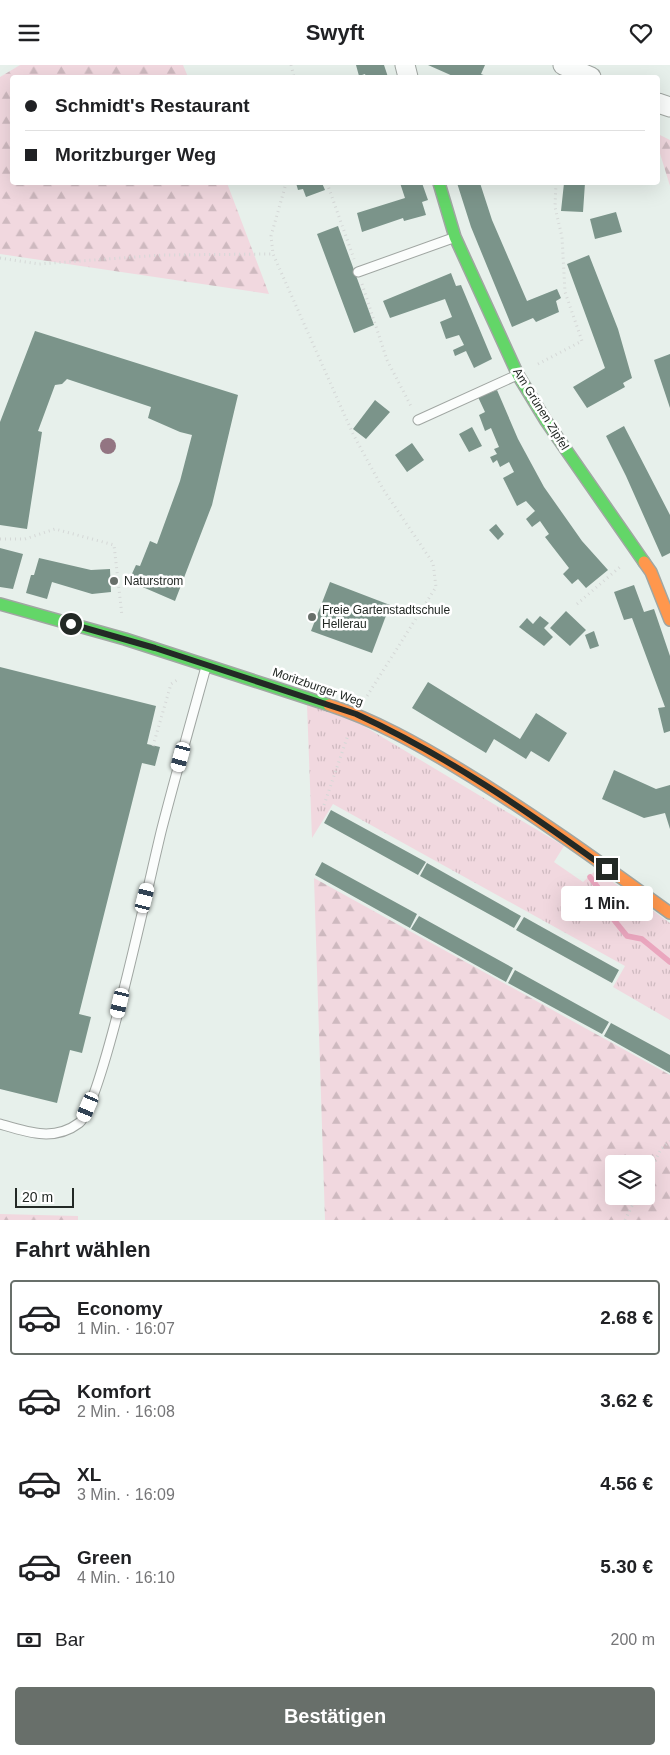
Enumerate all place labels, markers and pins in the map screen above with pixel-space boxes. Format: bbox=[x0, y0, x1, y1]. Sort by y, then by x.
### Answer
place label: Naturstrom bbox=[124, 574, 183, 588]
marker: Naturstrom bbox=[108, 575, 120, 587]
place label: Freie Gartenstadtschule Hellerau bbox=[322, 603, 450, 631]
marker: Freie Gartenstadtschule Hellerau bbox=[306, 611, 318, 623]

